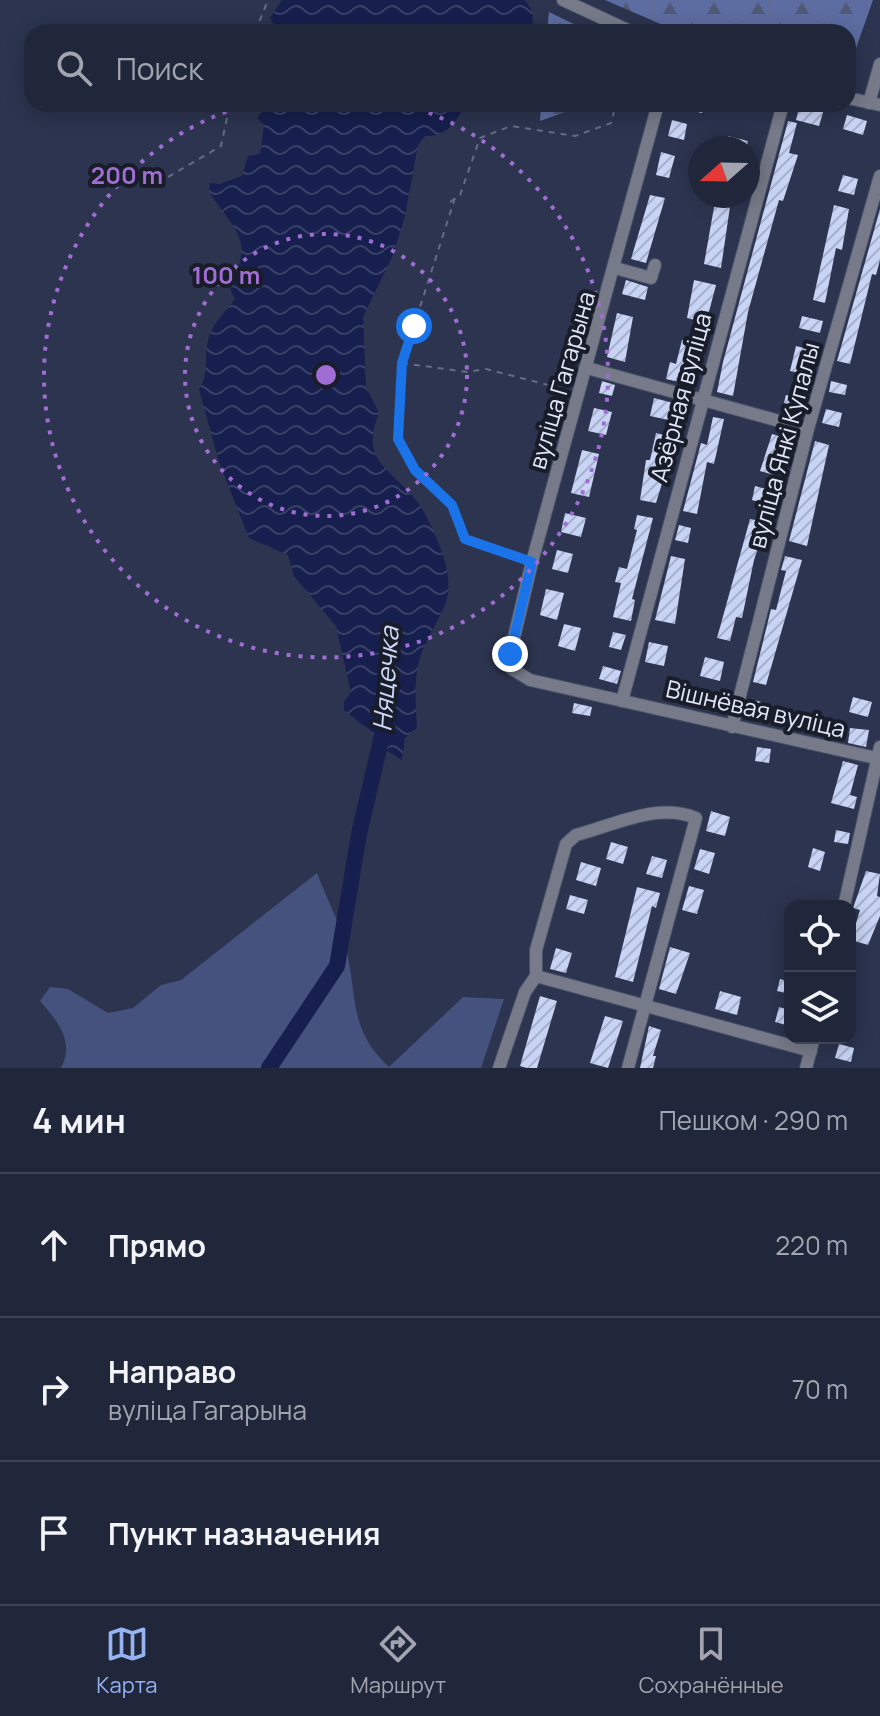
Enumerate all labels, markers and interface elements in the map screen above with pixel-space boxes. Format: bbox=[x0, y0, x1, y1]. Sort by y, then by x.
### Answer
search box bbox=[24, 24, 856, 112]
icon: search bbox=[52, 46, 96, 90]
text: Поиск bbox=[116, 48, 203, 89]
north arrow bbox=[688, 136, 760, 208]
text: 200 m bbox=[91, 158, 163, 191]
text: 100 m bbox=[192, 258, 260, 291]
street label: вуліца Гагарына bbox=[520, 287, 602, 473]
route start bbox=[396, 308, 432, 344]
street label: Азёрная вуліца bbox=[642, 309, 718, 485]
street label: вуліца Янкі Купалы bbox=[740, 338, 826, 552]
centre of rings bbox=[312, 361, 340, 389]
water label: Няцечка bbox=[363, 624, 407, 733]
route end bbox=[492, 636, 528, 672]
street label: Вішнёвая вуліца bbox=[663, 671, 849, 745]
map controls bbox=[784, 900, 856, 1044]
button: locate bbox=[784, 900, 856, 972]
button: layers bbox=[784, 972, 856, 1044]
text: 4 мин bbox=[32, 1097, 126, 1143]
text: Пешком · 290 m bbox=[659, 1102, 848, 1138]
icon: ahead bbox=[32, 1223, 76, 1267]
text: Прямо bbox=[108, 1225, 206, 1266]
text: 220 m bbox=[775, 1227, 848, 1263]
text: Направо bbox=[108, 1351, 236, 1392]
icon: right bbox=[32, 1367, 76, 1411]
text: 70 m bbox=[792, 1371, 848, 1407]
text: вуліца Гагарына bbox=[108, 1392, 307, 1428]
icon: arrive bbox=[32, 1511, 76, 1555]
text: Пункт назначения bbox=[108, 1513, 381, 1554]
tab: Карта bbox=[96, 1622, 158, 1700]
tab: Маршрут bbox=[350, 1622, 446, 1700]
tab: Сохранённые bbox=[639, 1622, 784, 1700]

